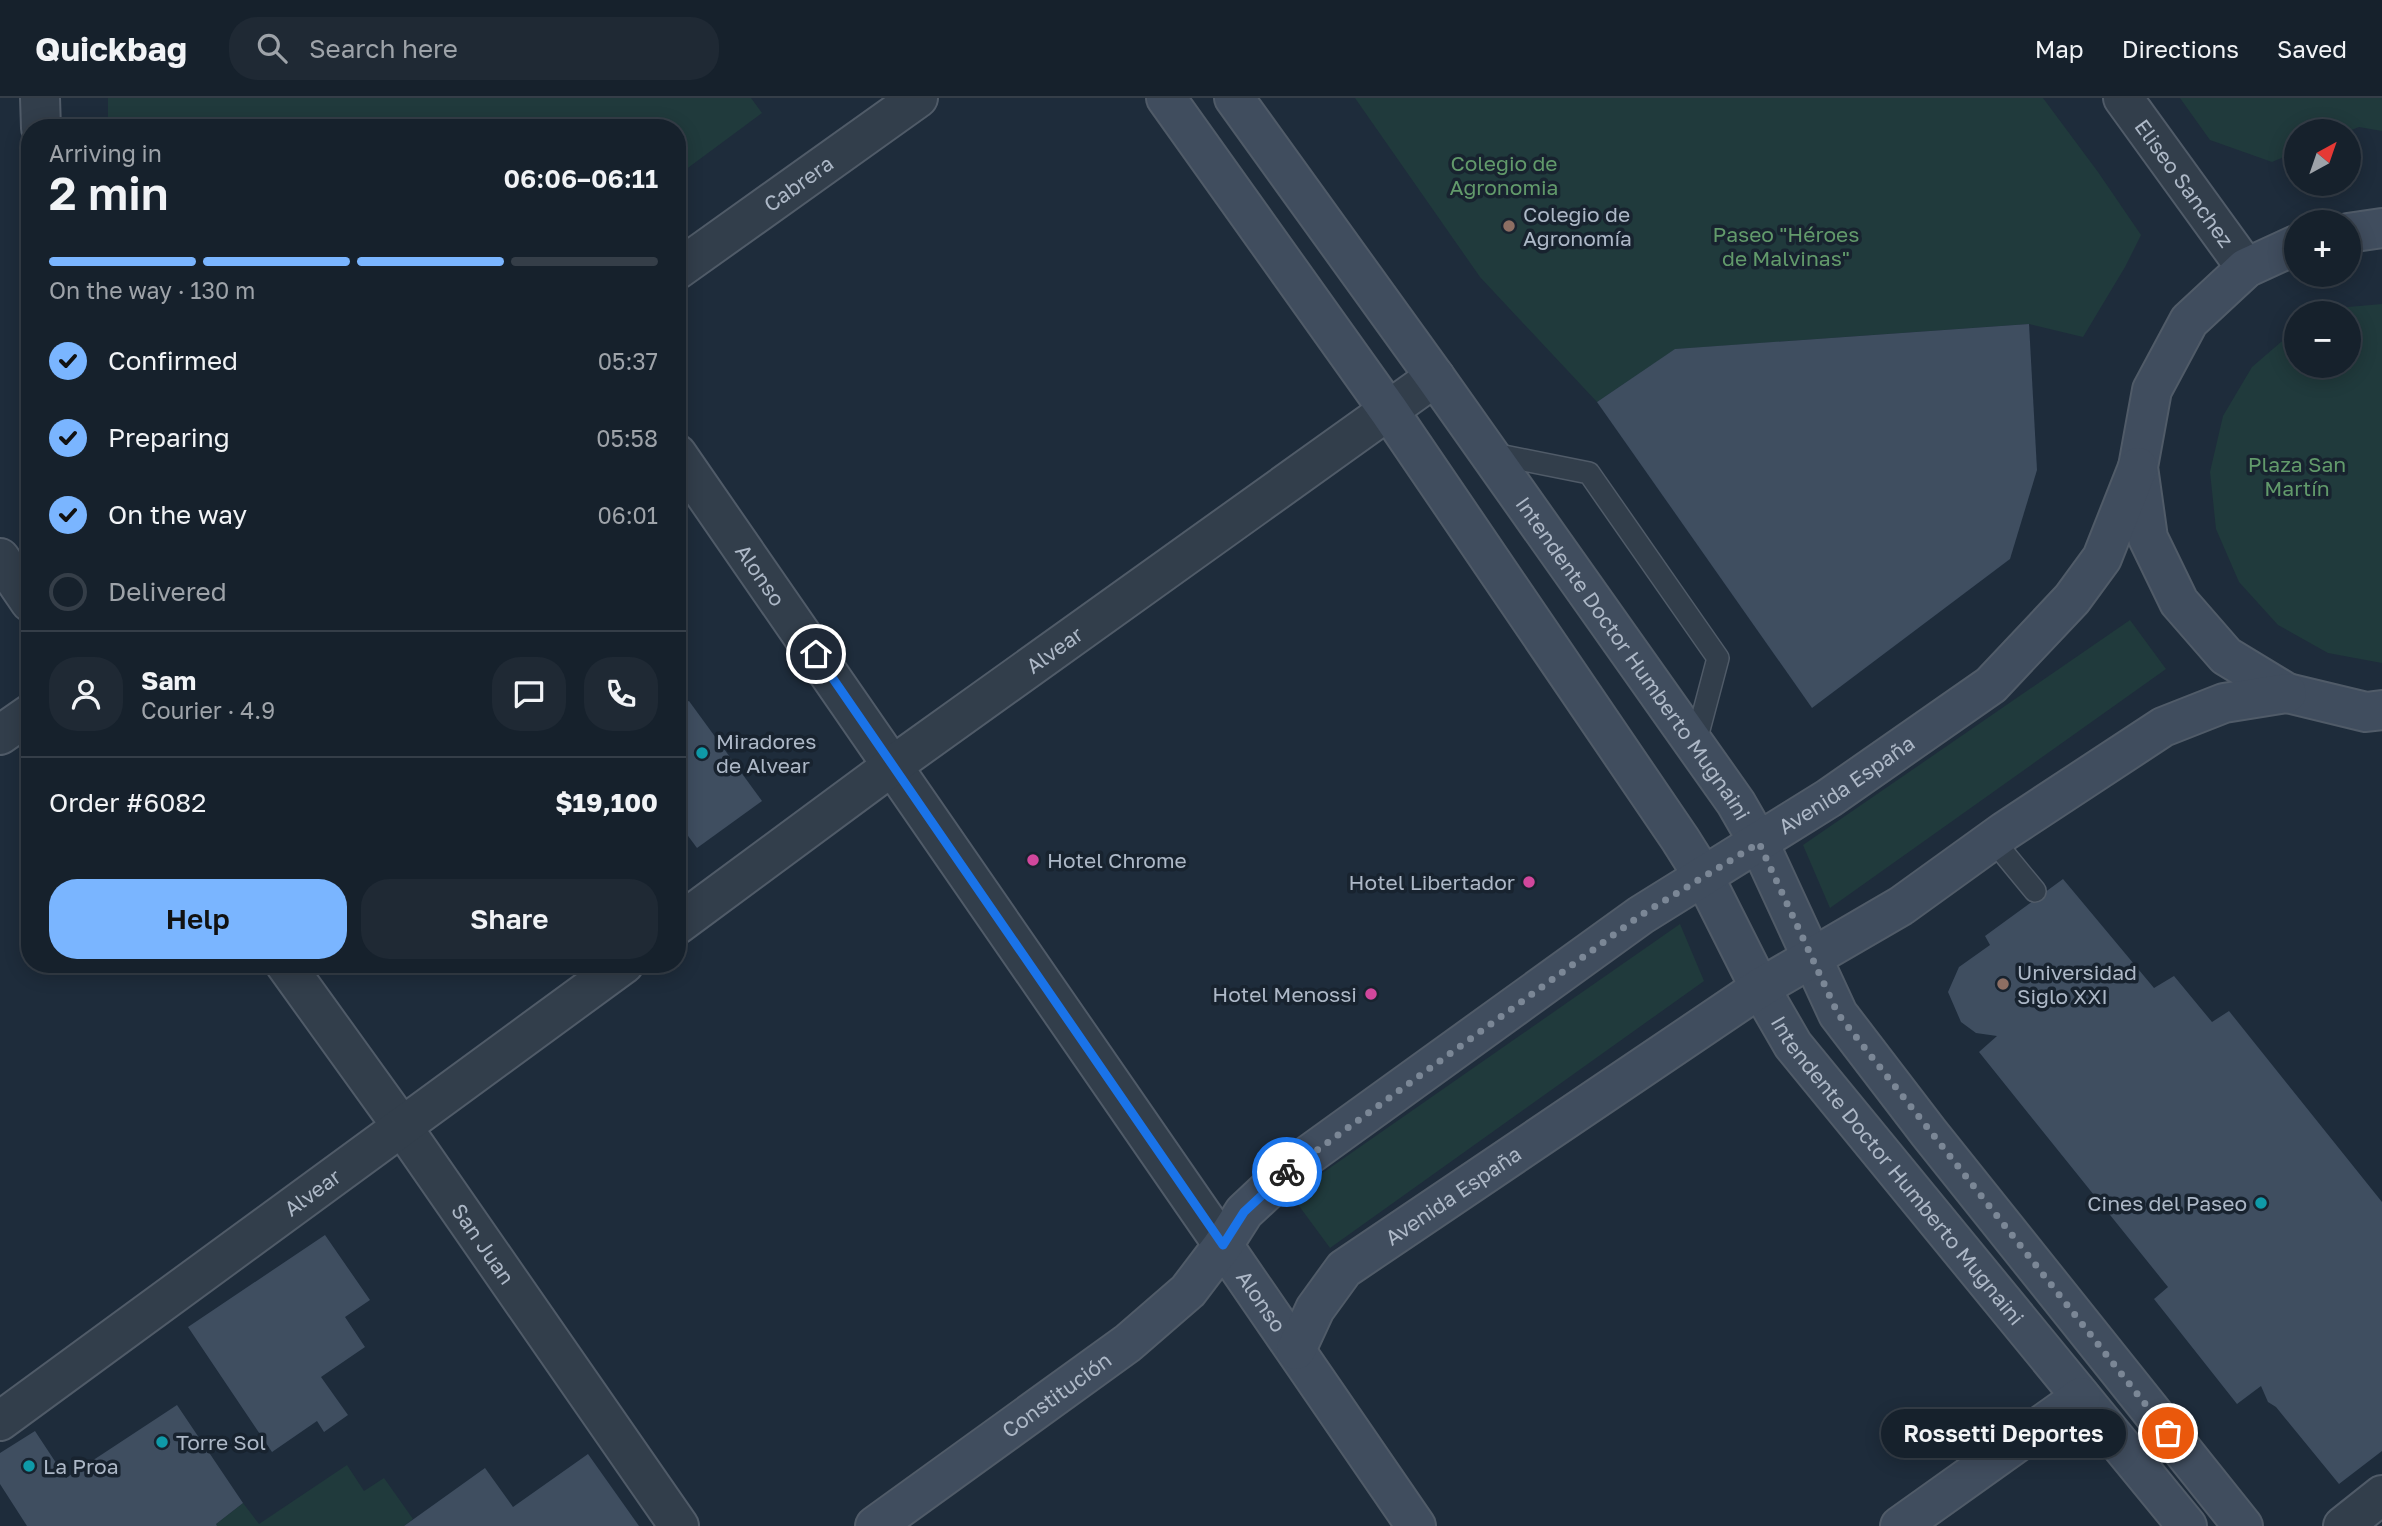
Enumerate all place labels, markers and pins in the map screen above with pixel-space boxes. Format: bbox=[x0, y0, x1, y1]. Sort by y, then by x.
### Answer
place label: Colegio de Agronomía bbox=[1523, 201, 1632, 251]
marker: Colegio de Agronomía bbox=[1501, 218, 1517, 234]
pin bbox=[786, 624, 846, 684]
place label: Miradores de Alvear bbox=[716, 728, 816, 778]
marker: Miradores de Alvear bbox=[694, 745, 710, 761]
place label: Hotel Chrome bbox=[1047, 847, 1187, 873]
marker: Hotel Chrome bbox=[1025, 852, 1041, 868]
place label: Hotel Libertador bbox=[1349, 869, 1515, 895]
marker: Hotel Libertador bbox=[1521, 874, 1537, 890]
place label: Universidad Siglo XXI bbox=[2017, 959, 2137, 1009]
marker: Universidad Siglo XXI bbox=[1995, 976, 2011, 992]
place label: Hotel Menossi bbox=[1212, 981, 1357, 1007]
marker: Hotel Menossi bbox=[1363, 986, 1379, 1002]
place label: Cines del Paseo bbox=[2087, 1190, 2247, 1216]
marker: Cines del Paseo bbox=[2253, 1195, 2269, 1211]
pin bbox=[2138, 1403, 2198, 1463]
callout: Rossetti Deportes bbox=[1881, 1408, 2126, 1458]
place label: Torre Sol bbox=[176, 1429, 266, 1455]
marker: Torre Sol bbox=[154, 1434, 170, 1450]
place label: La Proa bbox=[43, 1453, 119, 1479]
marker: La Proa bbox=[21, 1458, 37, 1474]

